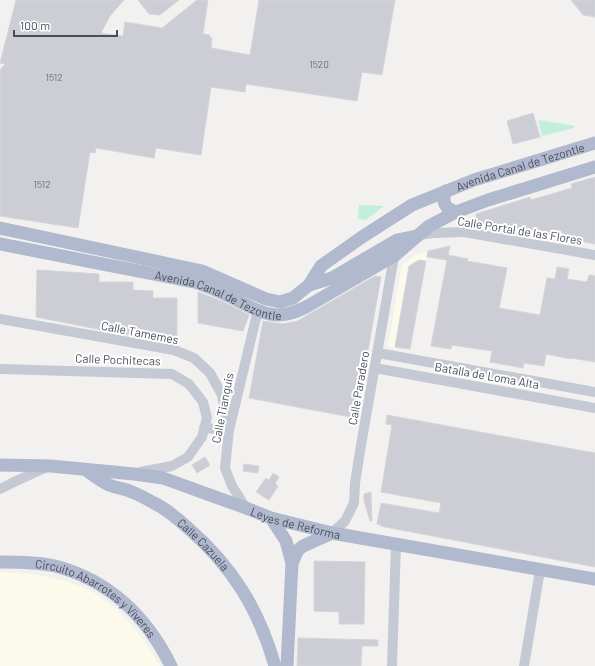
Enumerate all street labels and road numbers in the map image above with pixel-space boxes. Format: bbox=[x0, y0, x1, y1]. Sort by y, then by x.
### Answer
street label: Avenida Canal de Tezontle bbox=[454, 140, 586, 194]
street label: Calle Portal de las Flores bbox=[457, 213, 584, 247]
street label: Avenida Canal de Tezontle bbox=[154, 267, 282, 322]
street label: Calle Tamemes bbox=[100, 318, 180, 346]
street label: Calle Paradero bbox=[345, 350, 371, 426]
street label: Calle Pochitecas bbox=[75, 351, 161, 367]
street label: Batalla de Loma Alta bbox=[434, 359, 540, 391]
street label: Calle Tianguis bbox=[208, 371, 236, 445]
street label: Leyes de Reforma bbox=[249, 504, 342, 541]
street label: Calle Cazuela bbox=[175, 515, 233, 573]
street label: Circuito Abarrotes y Víveres bbox=[35, 556, 159, 640]

